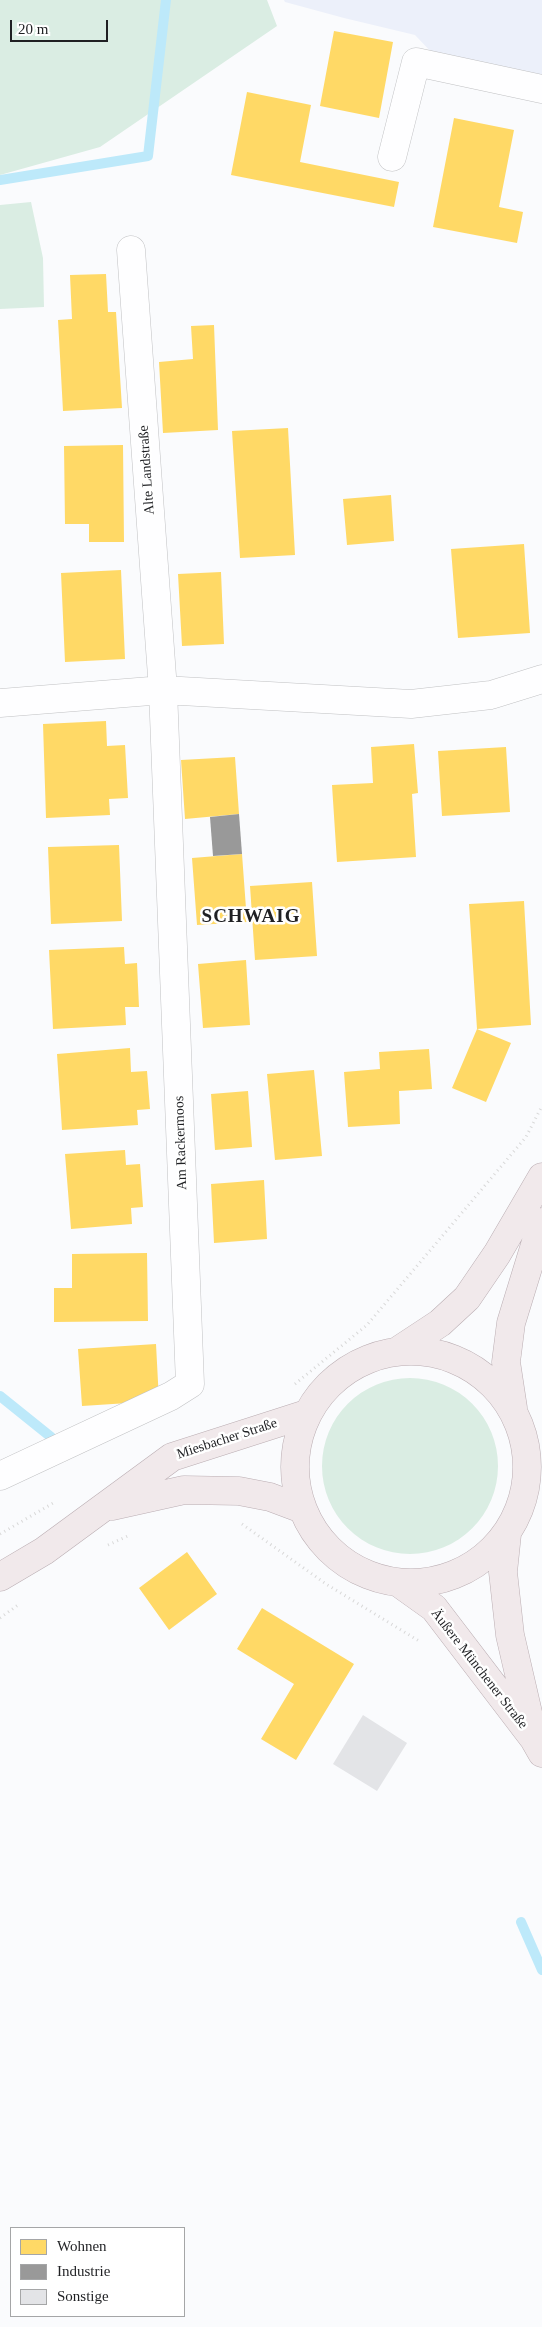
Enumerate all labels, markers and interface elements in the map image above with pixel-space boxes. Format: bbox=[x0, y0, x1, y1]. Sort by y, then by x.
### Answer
scale bar bbox=[12, 10, 110, 42]
text: 20 m bbox=[18, 21, 48, 37]
street label: Alte Landstraße bbox=[135, 425, 159, 515]
district label: SCHWAIG bbox=[201, 906, 301, 928]
street label: Am Rackermoos bbox=[171, 1095, 191, 1191]
street label: Miesbacher Straße bbox=[175, 1415, 279, 1463]
street label: Äußere Münchener Straße bbox=[427, 1606, 531, 1732]
legend bbox=[10, 2227, 185, 2317]
text: Wohnen bbox=[57, 2238, 107, 2254]
text: Industrie bbox=[57, 2263, 110, 2279]
text: Sonstige bbox=[57, 2288, 109, 2304]

